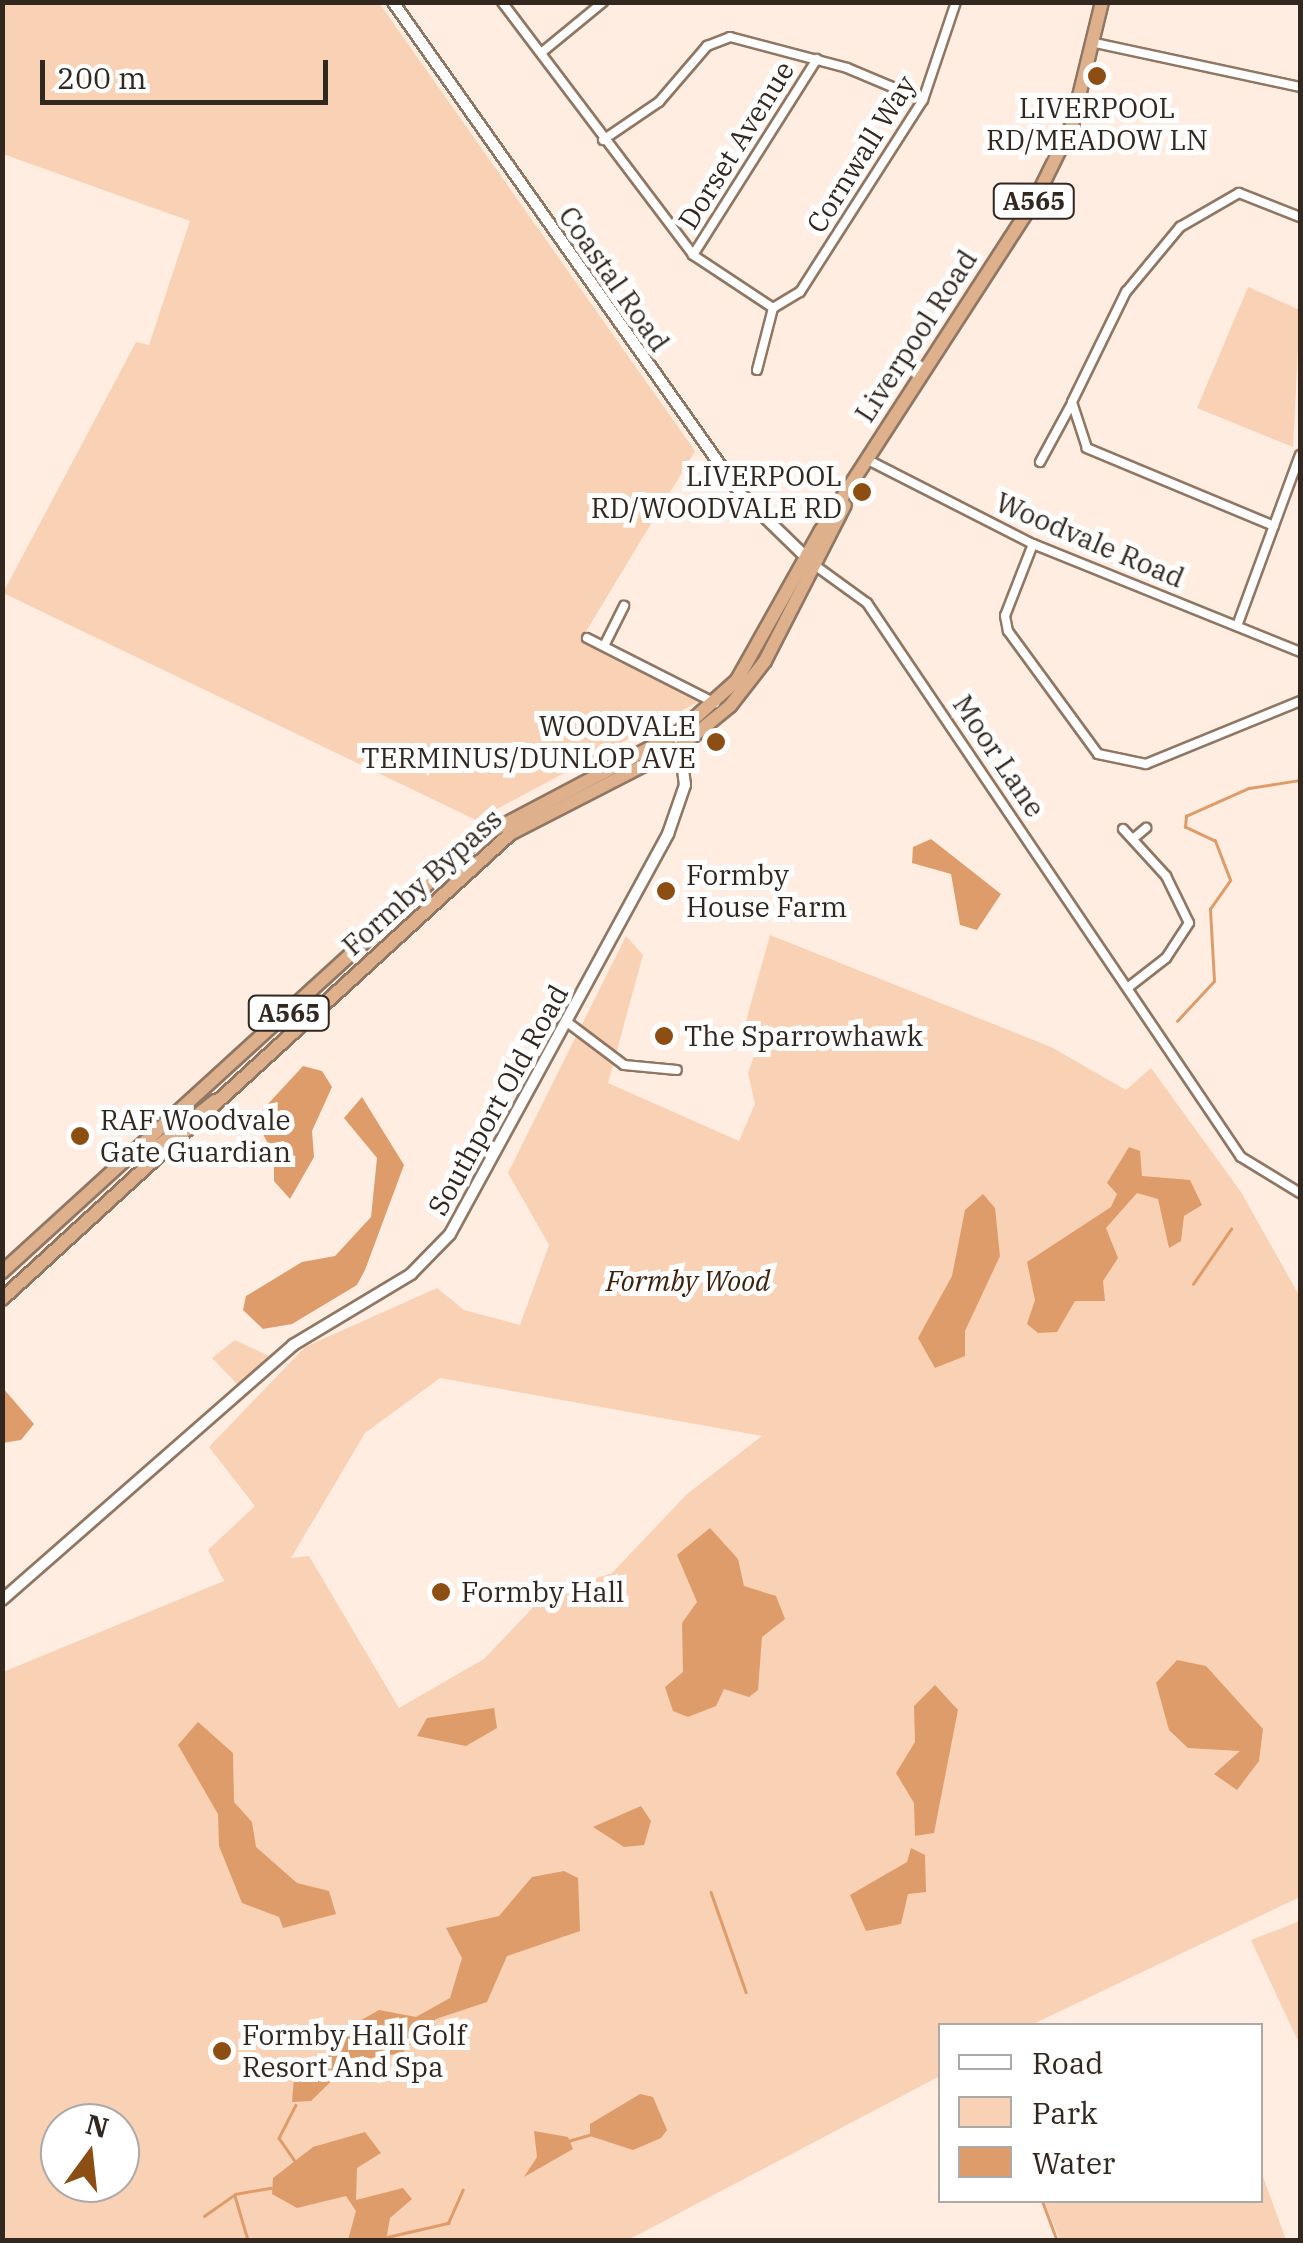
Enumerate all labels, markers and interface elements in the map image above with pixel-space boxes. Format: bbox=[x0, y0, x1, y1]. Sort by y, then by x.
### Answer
scale bar bbox=[45, 40, 332, 102]
street label: Dorset Avenue bbox=[671, 55, 801, 235]
text: 200 m bbox=[57, 58, 147, 97]
marker: LIVERPOOL RD/MEADOW LN bbox=[1086, 65, 1108, 87]
street label: Cornwall Way bbox=[799, 69, 923, 239]
place label: LIVERPOOL RD/MEADOW LN bbox=[986, 91, 1208, 157]
road number: A565 bbox=[992, 181, 1076, 221]
street label: Coastal Road bbox=[552, 200, 676, 358]
street label: Liverpool Road bbox=[848, 244, 984, 428]
place label: LIVERPOOL RD/WOODVALE RD bbox=[591, 459, 842, 525]
marker: LIVERPOOL RD/WOODVALE RD bbox=[851, 481, 873, 503]
street label: Woodvale Road bbox=[991, 485, 1189, 595]
street label: Moor Lane bbox=[946, 689, 1052, 823]
place label: WOODVALE TERMINUS/DUNLOP AVE bbox=[361, 709, 696, 775]
marker: WOODVALE TERMINUS/DUNLOP AVE bbox=[705, 731, 727, 753]
street label: Formby Bypass bbox=[335, 802, 509, 962]
place label: Formby House Farm bbox=[686, 858, 847, 924]
marker: Formby House Farm bbox=[655, 880, 677, 902]
street label: Southport Old Road bbox=[421, 979, 575, 1221]
road number: A565 bbox=[246, 993, 332, 1033]
place label: The Sparrowhawk bbox=[684, 1019, 923, 1053]
marker: The Sparrowhawk bbox=[653, 1025, 675, 1047]
place label: RAF Woodvale Gate Guardian bbox=[100, 1103, 291, 1169]
marker: RAF Woodvale Gate Guardian bbox=[69, 1125, 91, 1147]
park label: Formby Wood bbox=[606, 1264, 770, 1298]
place label: Formby Hall bbox=[461, 1575, 625, 1609]
marker: Formby Hall bbox=[430, 1581, 452, 1603]
place label: Formby Hall Golf Resort And Spa bbox=[242, 2018, 466, 2084]
legend bbox=[938, 2023, 1263, 2203]
marker: Formby Hall Golf Resort And Spa bbox=[211, 2040, 233, 2062]
text: Road bbox=[1032, 2043, 1104, 2082]
text: Park bbox=[1032, 2093, 1098, 2132]
north arrow bbox=[40, 2103, 140, 2203]
text: N bbox=[82, 2105, 113, 2146]
text: Water bbox=[1032, 2143, 1115, 2182]

